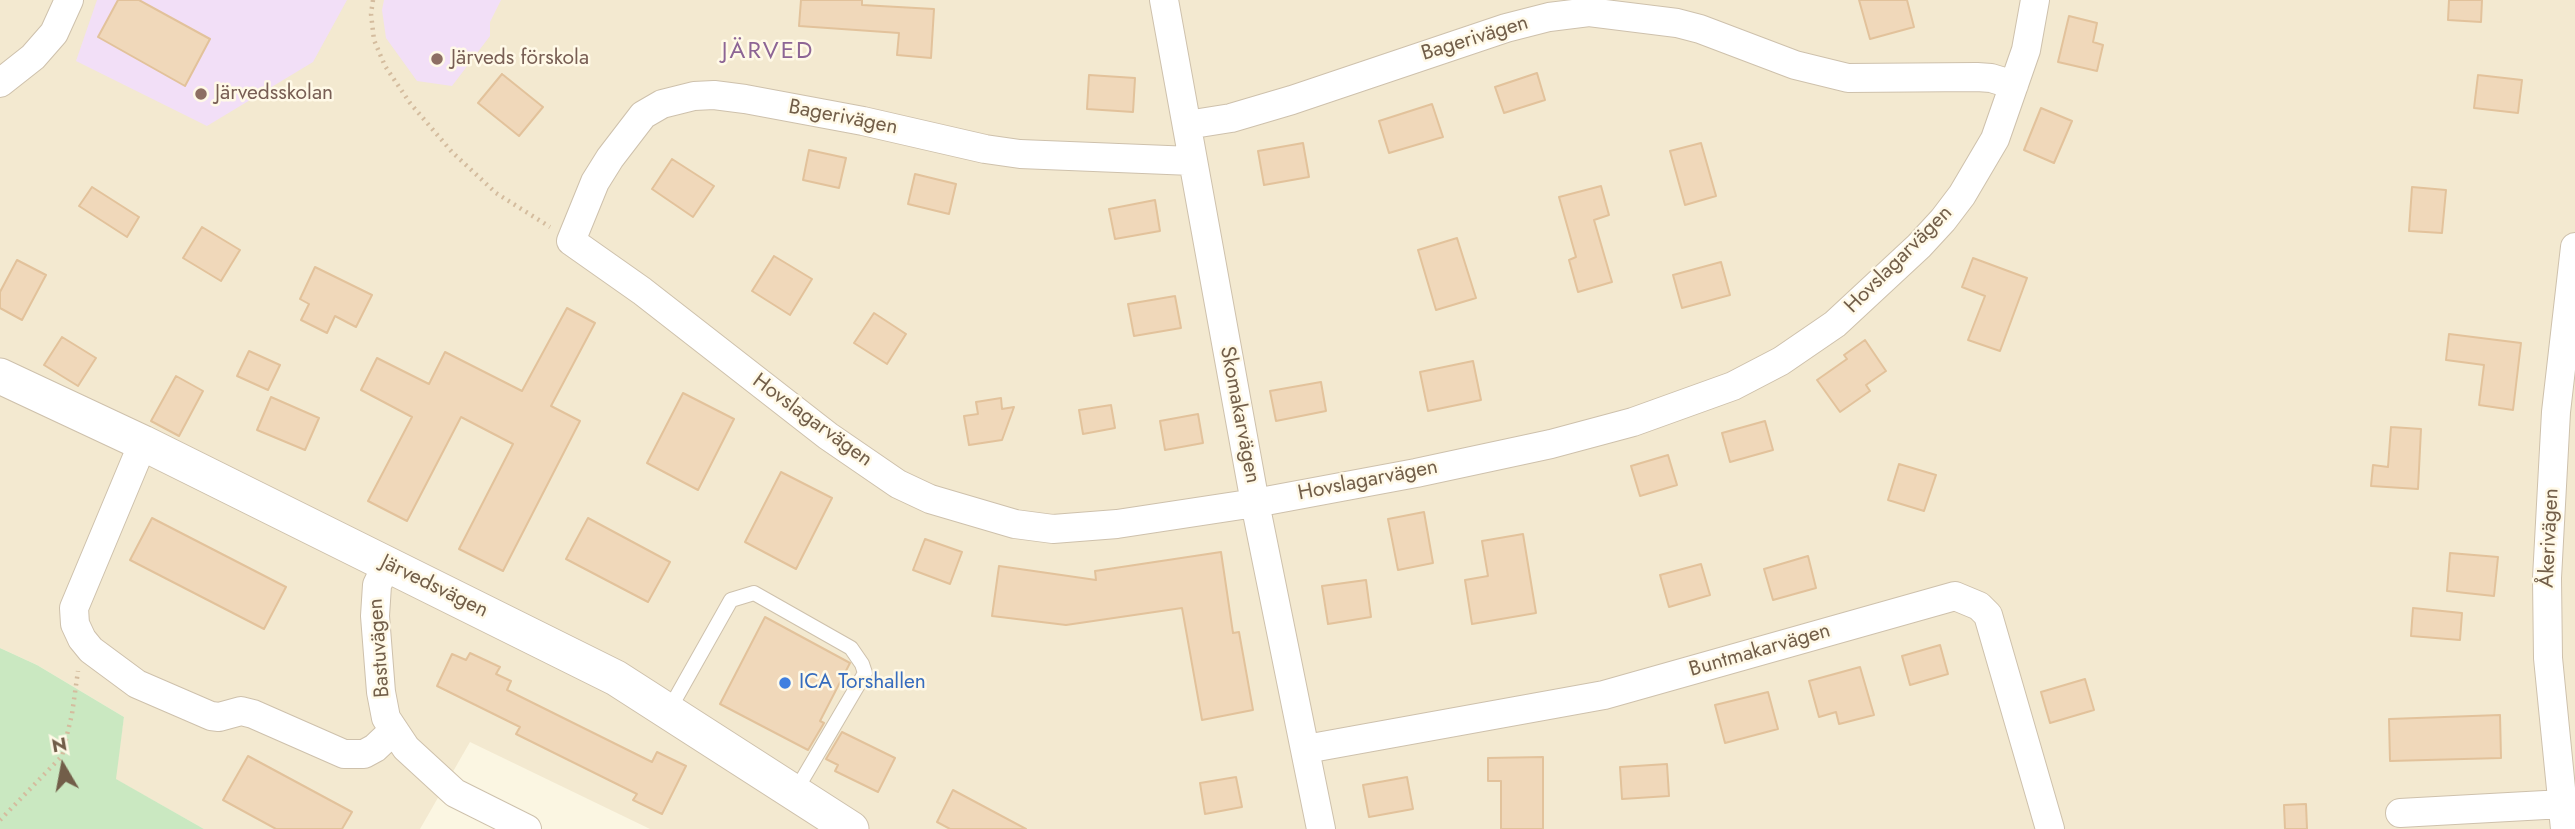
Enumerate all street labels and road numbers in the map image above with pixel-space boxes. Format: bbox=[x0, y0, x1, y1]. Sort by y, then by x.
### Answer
street label: Bagerivägen bbox=[1418, 11, 1532, 67]
street label: Bagerivägen bbox=[786, 95, 900, 141]
street label: Hovslagarvägen bbox=[1840, 201, 1958, 319]
street label: Skomakarvägen bbox=[1213, 344, 1265, 486]
street label: Hovslagarvägen bbox=[747, 369, 877, 473]
street label: Hovslagarvägen bbox=[1296, 455, 1440, 507]
street label: Åkerivägen bbox=[2535, 488, 2565, 588]
street label: Järvedsvägen bbox=[376, 550, 492, 624]
street label: Bastuvägen bbox=[364, 597, 396, 699]
street label: Buntmakarvägen bbox=[1687, 619, 1833, 683]

